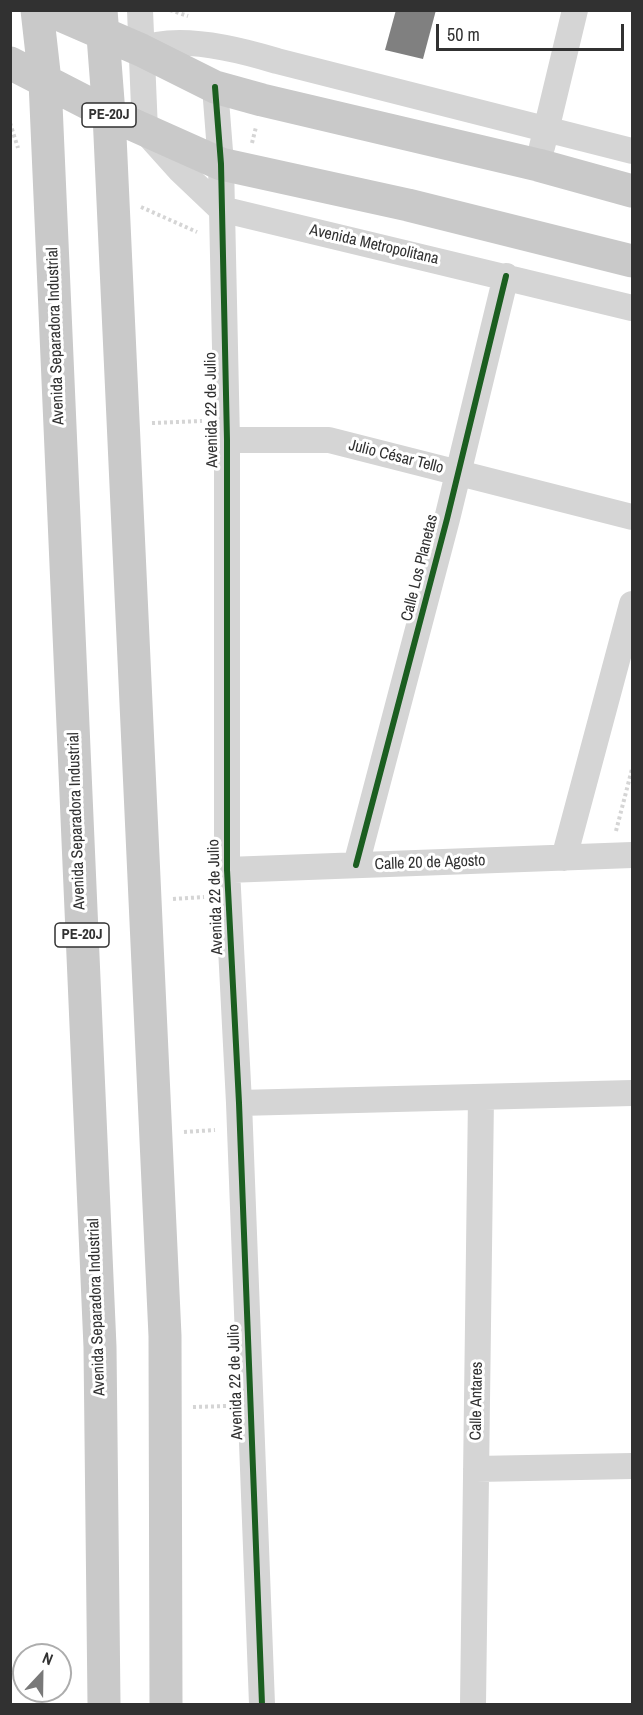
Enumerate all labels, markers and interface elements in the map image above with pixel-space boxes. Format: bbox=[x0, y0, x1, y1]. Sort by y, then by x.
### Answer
scale bar bbox=[439, 12, 626, 50]
text: 50 m bbox=[447, 22, 480, 47]
road number: PE-20J bbox=[82, 103, 136, 127]
street label: Avenida Metropolitana bbox=[308, 221, 440, 269]
street label: Avenida Separadora Industrial bbox=[43, 247, 69, 425]
street label: Avenida 22 de Julio bbox=[201, 352, 223, 468]
street label: Julio César Tello bbox=[347, 436, 445, 478]
street label: Calle Los Planetas bbox=[397, 513, 443, 623]
street label: Avenida Separadora Industrial bbox=[64, 732, 90, 910]
street label: Avenida 22 de Julio bbox=[204, 839, 228, 955]
street label: Calle 20 de Agosto bbox=[374, 851, 486, 875]
road number: PE-20J bbox=[55, 923, 109, 947]
street label: Avenida Separadora Industrial bbox=[84, 1218, 110, 1396]
street label: Avenida 22 de Julio bbox=[224, 1324, 248, 1440]
street label: Calle Antares bbox=[467, 1361, 487, 1441]
north arrow bbox=[12, 1643, 72, 1703]
text: N bbox=[39, 1646, 57, 1670]

